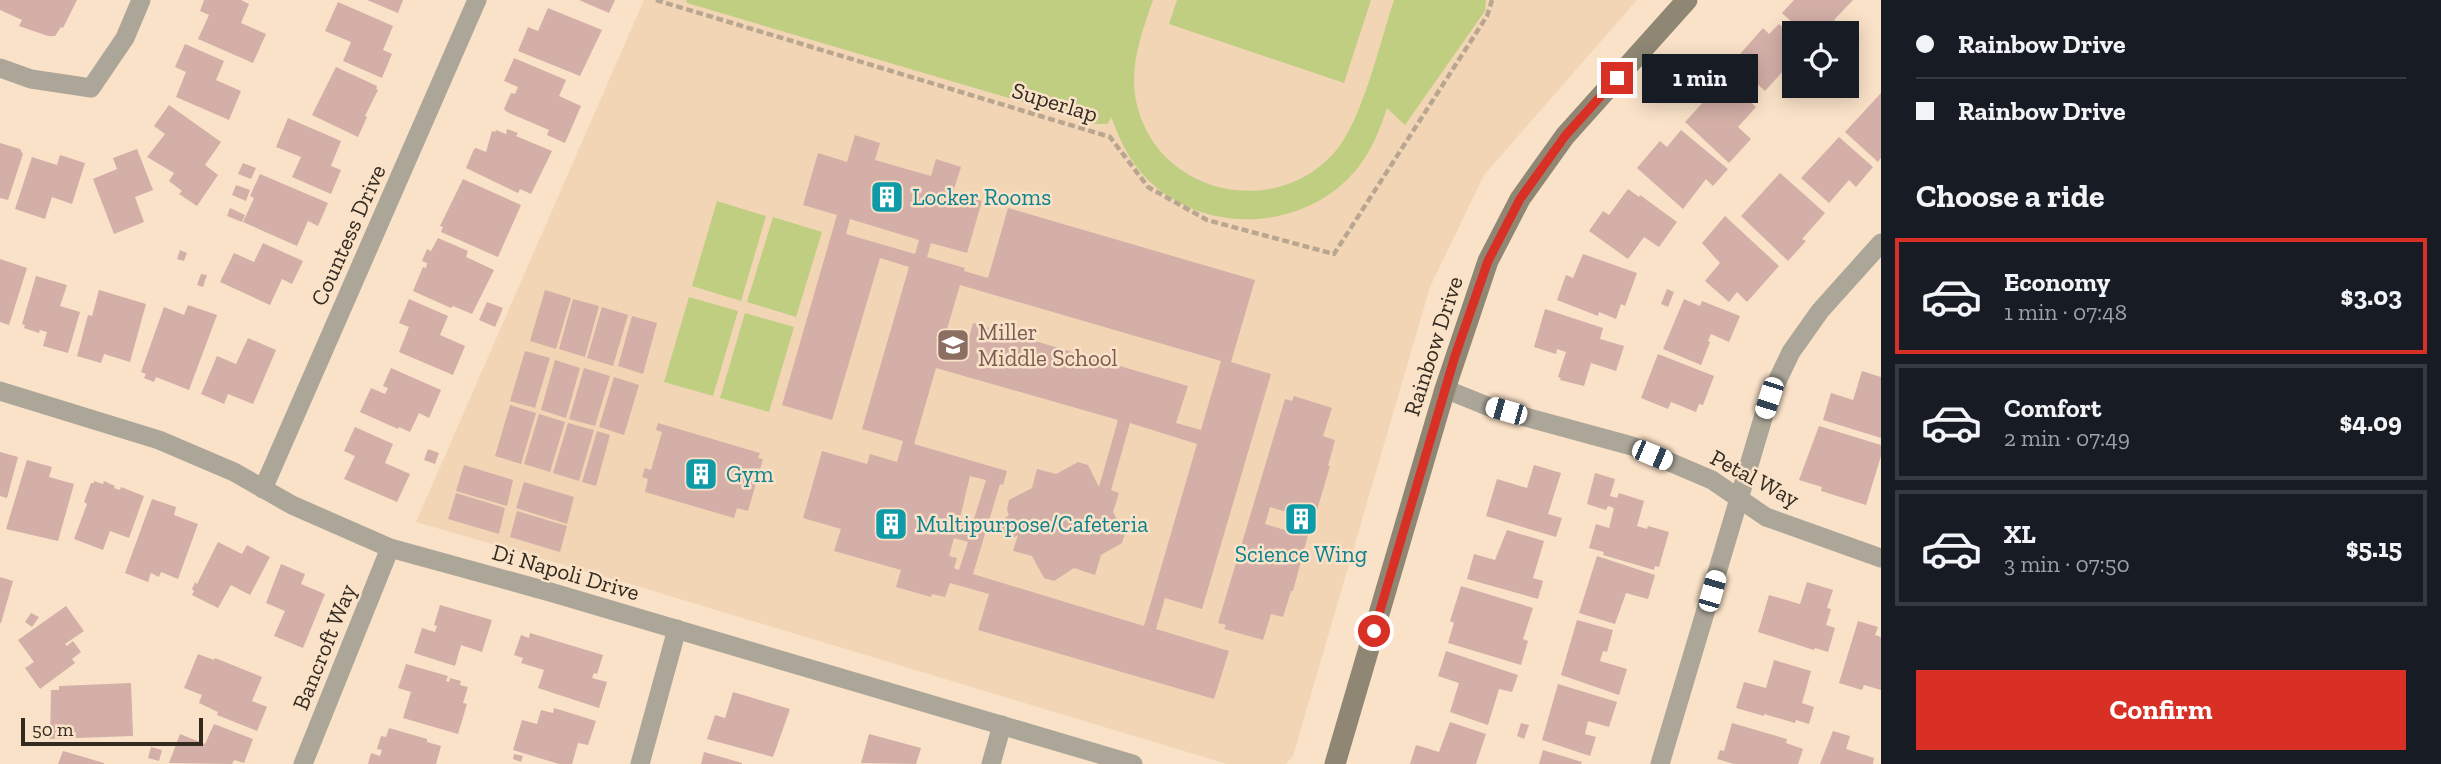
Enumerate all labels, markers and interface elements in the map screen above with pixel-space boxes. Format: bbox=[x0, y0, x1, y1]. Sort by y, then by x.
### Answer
map controls bbox=[1782, 21, 1859, 98]
button: locate bbox=[1782, 21, 1859, 98]
text: Rainbow Drive bbox=[1958, 28, 2125, 60]
callout: 1 min bbox=[1642, 54, 1757, 102]
route end bbox=[1601, 62, 1633, 94]
text: 1 min bbox=[1673, 64, 1727, 92]
street label: Superlap bbox=[1009, 76, 1101, 128]
text: Rainbow Drive bbox=[1958, 95, 2125, 127]
street label: Countess Drive bbox=[304, 160, 392, 310]
text: Choose a ride bbox=[1916, 177, 2104, 215]
building icon: Locker Rooms bbox=[868, 178, 906, 216]
place label: Locker Rooms bbox=[912, 183, 1051, 211]
icon: car bbox=[1920, 265, 1983, 328]
text: Economy bbox=[2004, 266, 2110, 298]
street label: Rainbow Drive bbox=[1397, 273, 1469, 419]
text: $3.03 bbox=[2341, 280, 2402, 312]
text: 1 min · 07:48 bbox=[2004, 298, 2127, 326]
place label: Miller Middle School bbox=[978, 318, 1118, 372]
school or university icon: Miller Middle School bbox=[934, 326, 972, 364]
car bbox=[1753, 375, 1786, 421]
icon: car bbox=[1920, 391, 1983, 454]
text: Comfort bbox=[2004, 392, 2101, 424]
car bbox=[1483, 395, 1530, 427]
text: $4.09 bbox=[2340, 406, 2402, 438]
text: 2 min · 07:49 bbox=[2004, 424, 2130, 452]
car bbox=[1629, 437, 1676, 473]
street label: Petal Way bbox=[1706, 443, 1804, 513]
building icon: Gym bbox=[682, 455, 720, 493]
place label: Gym bbox=[726, 460, 774, 488]
building icon: Science Wing bbox=[1282, 500, 1320, 538]
building icon: Multipurpose/Cafeteria bbox=[872, 505, 910, 543]
place label: Multipurpose/Cafeteria bbox=[916, 510, 1148, 538]
icon: car bbox=[1920, 517, 1983, 580]
text: XL bbox=[2004, 518, 2036, 550]
text: $5.15 bbox=[2346, 532, 2402, 564]
street label: Di Napoli Drive bbox=[489, 538, 643, 606]
place label: Science Wing bbox=[1235, 540, 1368, 568]
text: 3 min · 07:50 bbox=[2004, 550, 2130, 578]
car bbox=[1697, 568, 1728, 614]
street label: Bancroft Way bbox=[286, 580, 362, 714]
route start bbox=[1358, 615, 1390, 647]
button: Confirm bbox=[1916, 670, 2406, 750]
scale bar bbox=[21, 715, 203, 747]
text: 50 m bbox=[32, 718, 73, 741]

